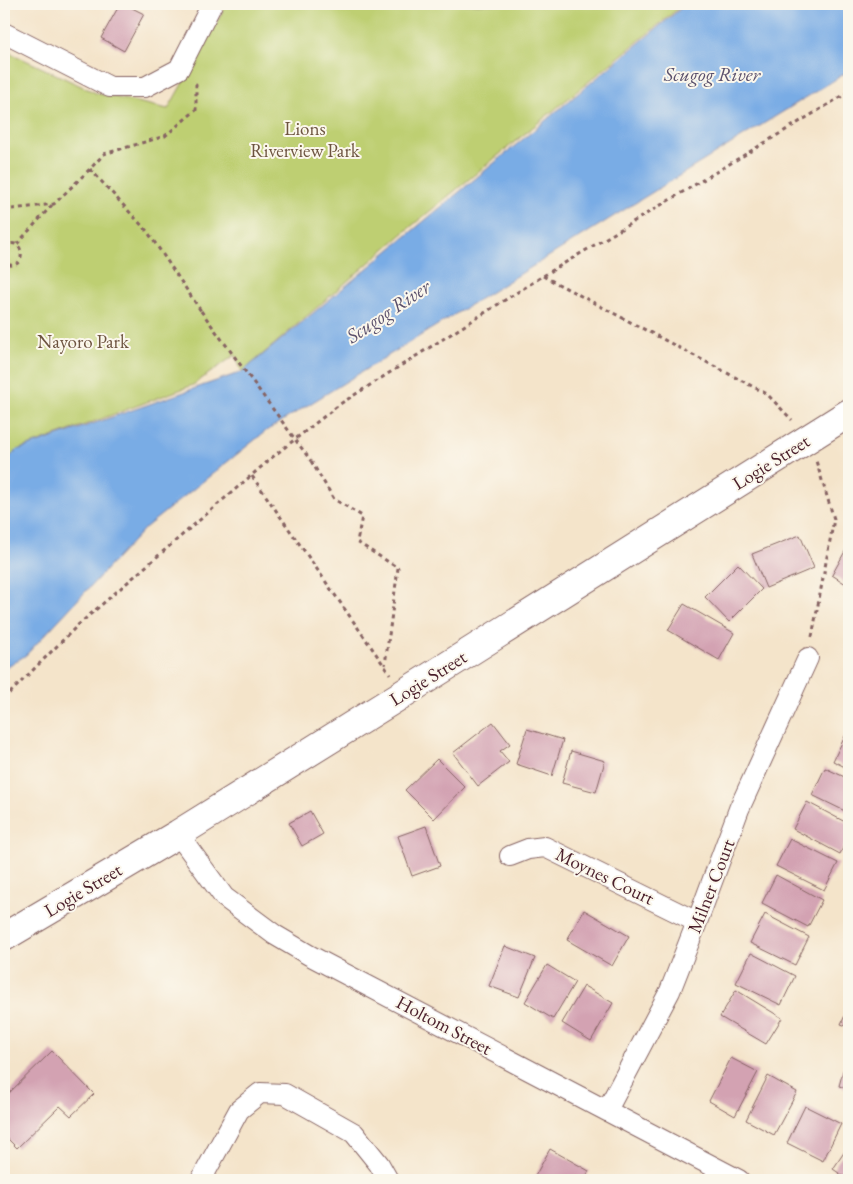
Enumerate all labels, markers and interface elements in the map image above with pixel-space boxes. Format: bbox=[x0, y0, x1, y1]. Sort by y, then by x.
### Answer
water label: Scugog River bbox=[663, 61, 762, 87]
park label: Lions Riverview Park bbox=[250, 116, 361, 163]
water label: Scugog River bbox=[340, 273, 436, 349]
park label: Nayoro Park bbox=[37, 329, 130, 354]
street label: Logie Street bbox=[728, 428, 814, 495]
street label: Logie Street bbox=[385, 644, 471, 711]
street label: Milner Court bbox=[682, 835, 740, 937]
street label: Moynes Court bbox=[552, 841, 658, 911]
street label: Logie Street bbox=[40, 857, 126, 923]
street label: Holtom Street bbox=[392, 989, 496, 1061]

